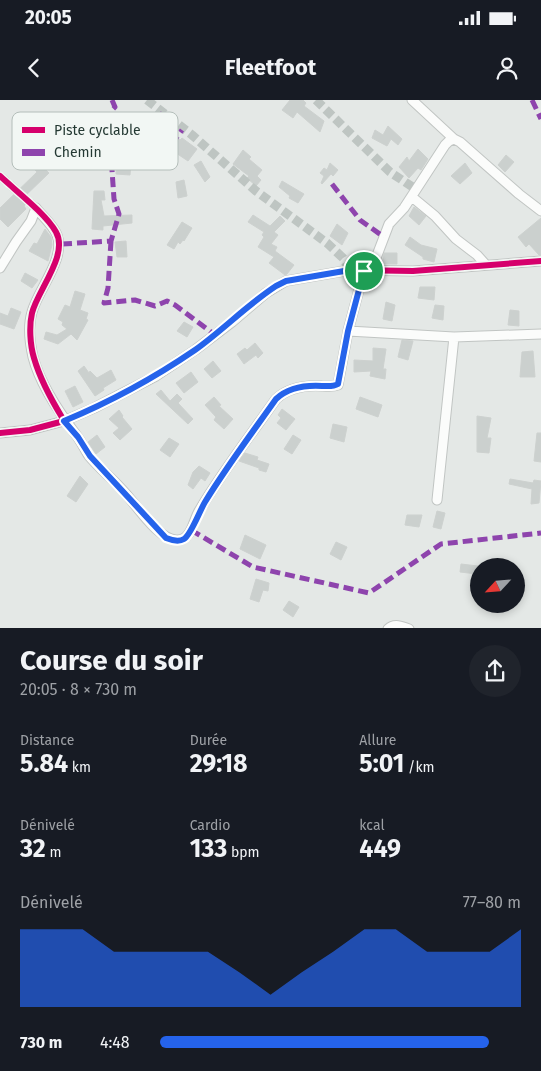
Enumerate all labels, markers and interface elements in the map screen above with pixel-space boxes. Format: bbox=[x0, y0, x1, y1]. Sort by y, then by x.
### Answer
text: 20:05 bbox=[25, 6, 72, 29]
icon: back bbox=[20, 54, 48, 82]
text: Fleetfoot bbox=[225, 54, 316, 81]
icon: person bbox=[493, 54, 521, 82]
legend bbox=[12, 112, 178, 170]
text: Piste cyclable bbox=[54, 122, 141, 139]
text: Chemin bbox=[54, 144, 102, 161]
pin bbox=[343, 250, 385, 292]
icon: arrive bbox=[350, 257, 378, 285]
north arrow bbox=[470, 558, 525, 612]
map controls bbox=[470, 558, 525, 613]
text: Course du soir bbox=[20, 644, 203, 677]
button: share bbox=[469, 645, 521, 697]
text: 20:05 · 8 × 730 m bbox=[20, 680, 137, 699]
text: Distance bbox=[20, 732, 74, 749]
text: Durée bbox=[190, 732, 227, 749]
text: Allure bbox=[359, 732, 396, 749]
text: 5.84 bbox=[20, 749, 68, 779]
text: 29:18 bbox=[190, 749, 248, 779]
text: 5:01 bbox=[359, 749, 404, 779]
text: km bbox=[68, 759, 91, 776]
text: /km bbox=[404, 759, 435, 776]
text: Dénivelé bbox=[20, 817, 75, 834]
text: Cardio bbox=[190, 817, 230, 834]
text: kcal bbox=[359, 817, 385, 834]
text: 32 bbox=[20, 834, 46, 864]
text: 133 bbox=[190, 834, 227, 864]
text: 449 bbox=[359, 834, 401, 864]
text: m bbox=[46, 844, 61, 861]
text: bpm bbox=[227, 844, 260, 861]
text: Dénivelé bbox=[20, 893, 83, 912]
text: 77–80 m bbox=[463, 893, 521, 912]
text: 730 m bbox=[20, 1033, 62, 1052]
text: 4:48 bbox=[100, 1033, 130, 1052]

